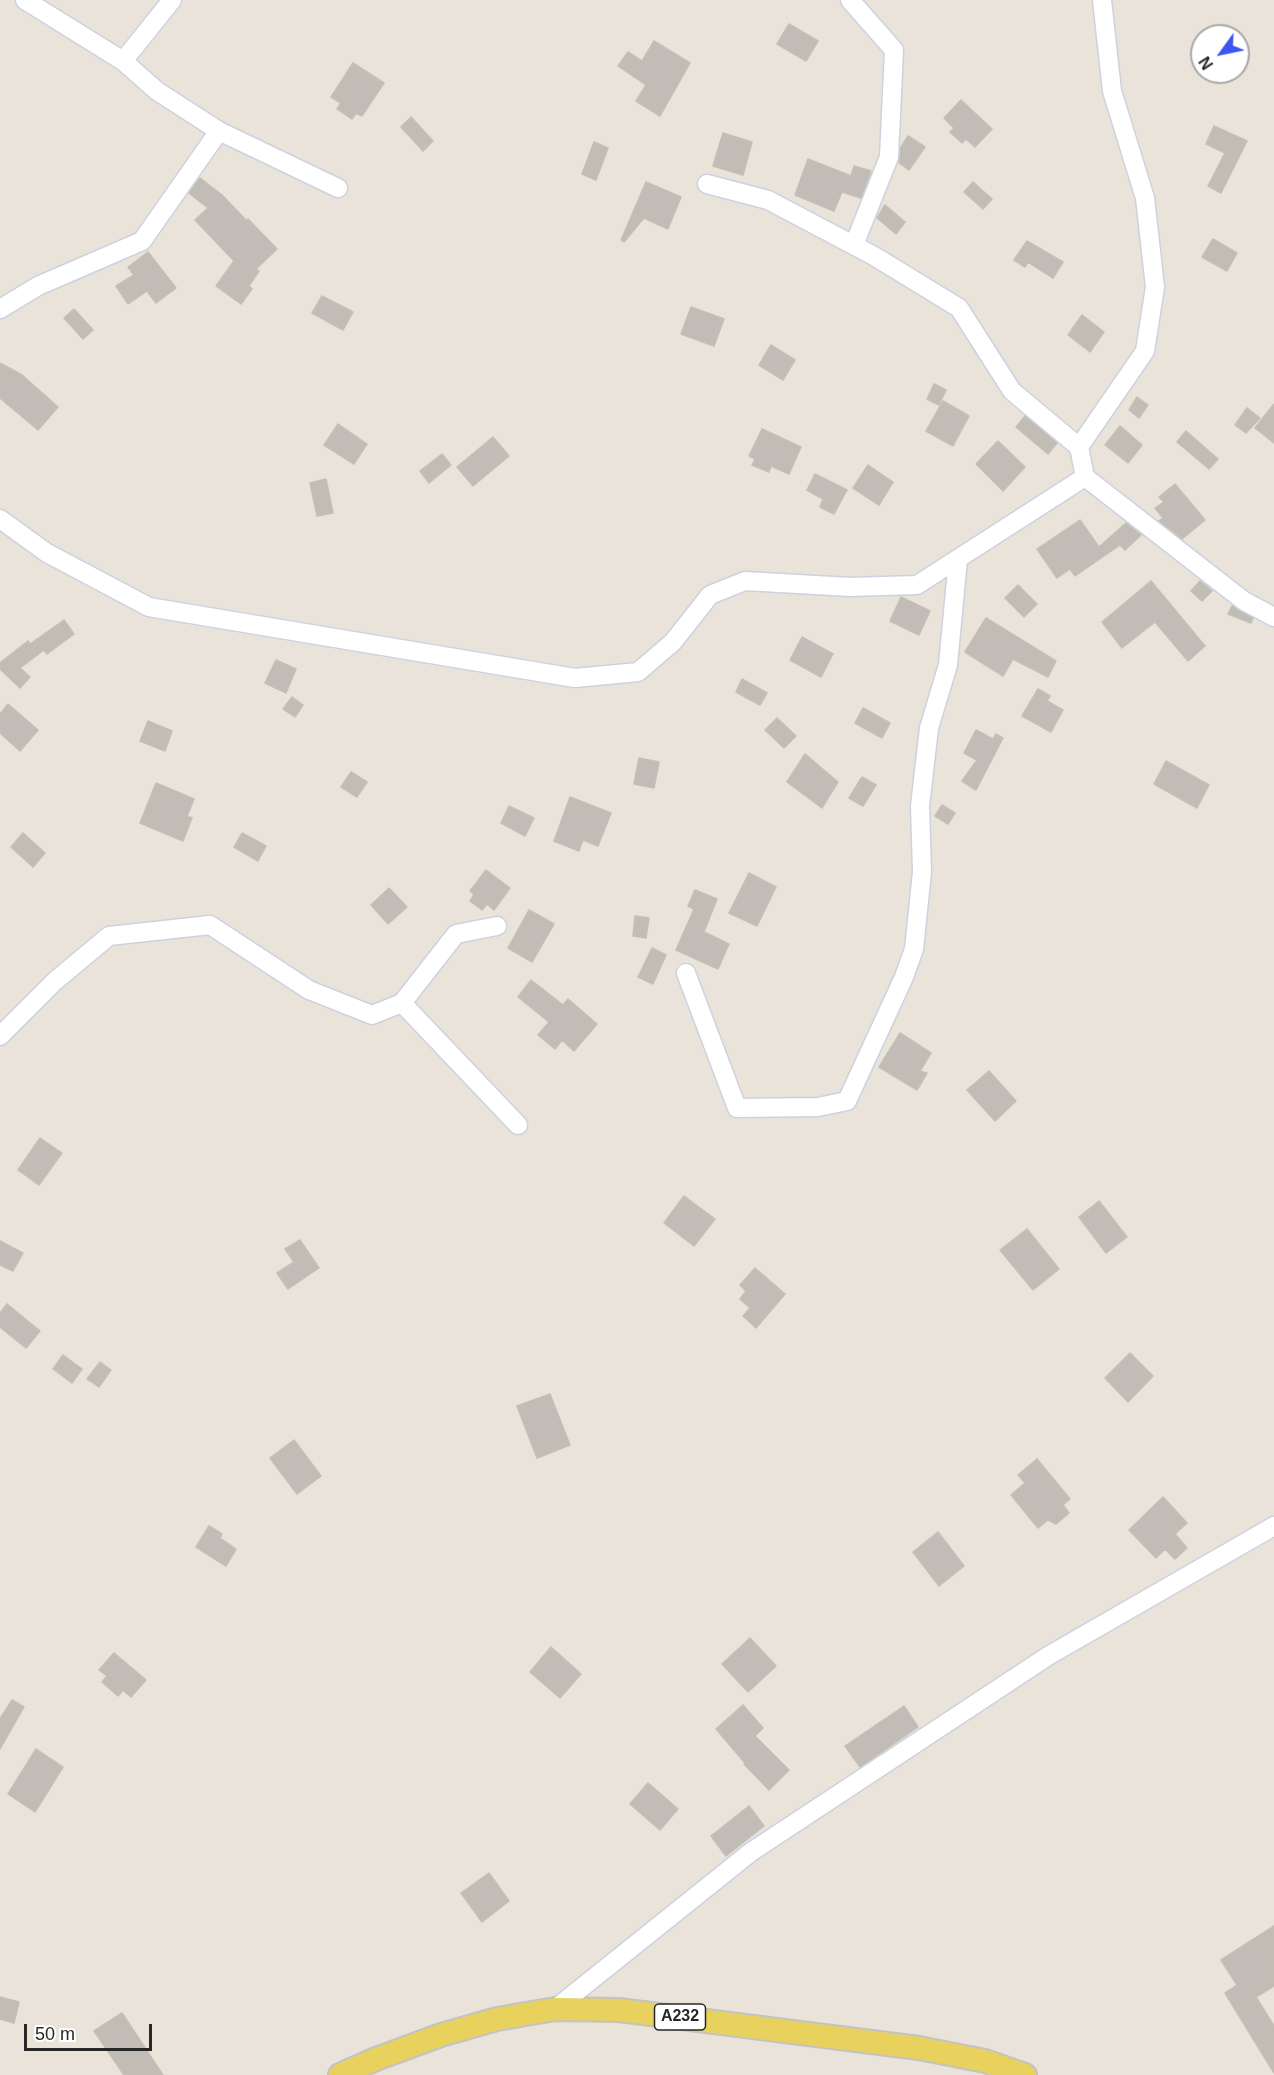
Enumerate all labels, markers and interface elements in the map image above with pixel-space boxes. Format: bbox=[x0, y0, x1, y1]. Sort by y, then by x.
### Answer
north arrow bbox=[1190, 24, 1250, 84]
text: N bbox=[1196, 54, 1216, 72]
road number: A232 bbox=[654, 2004, 706, 2030]
scale bar bbox=[27, 2012, 154, 2050]
text: 50 m bbox=[35, 2024, 75, 2044]

